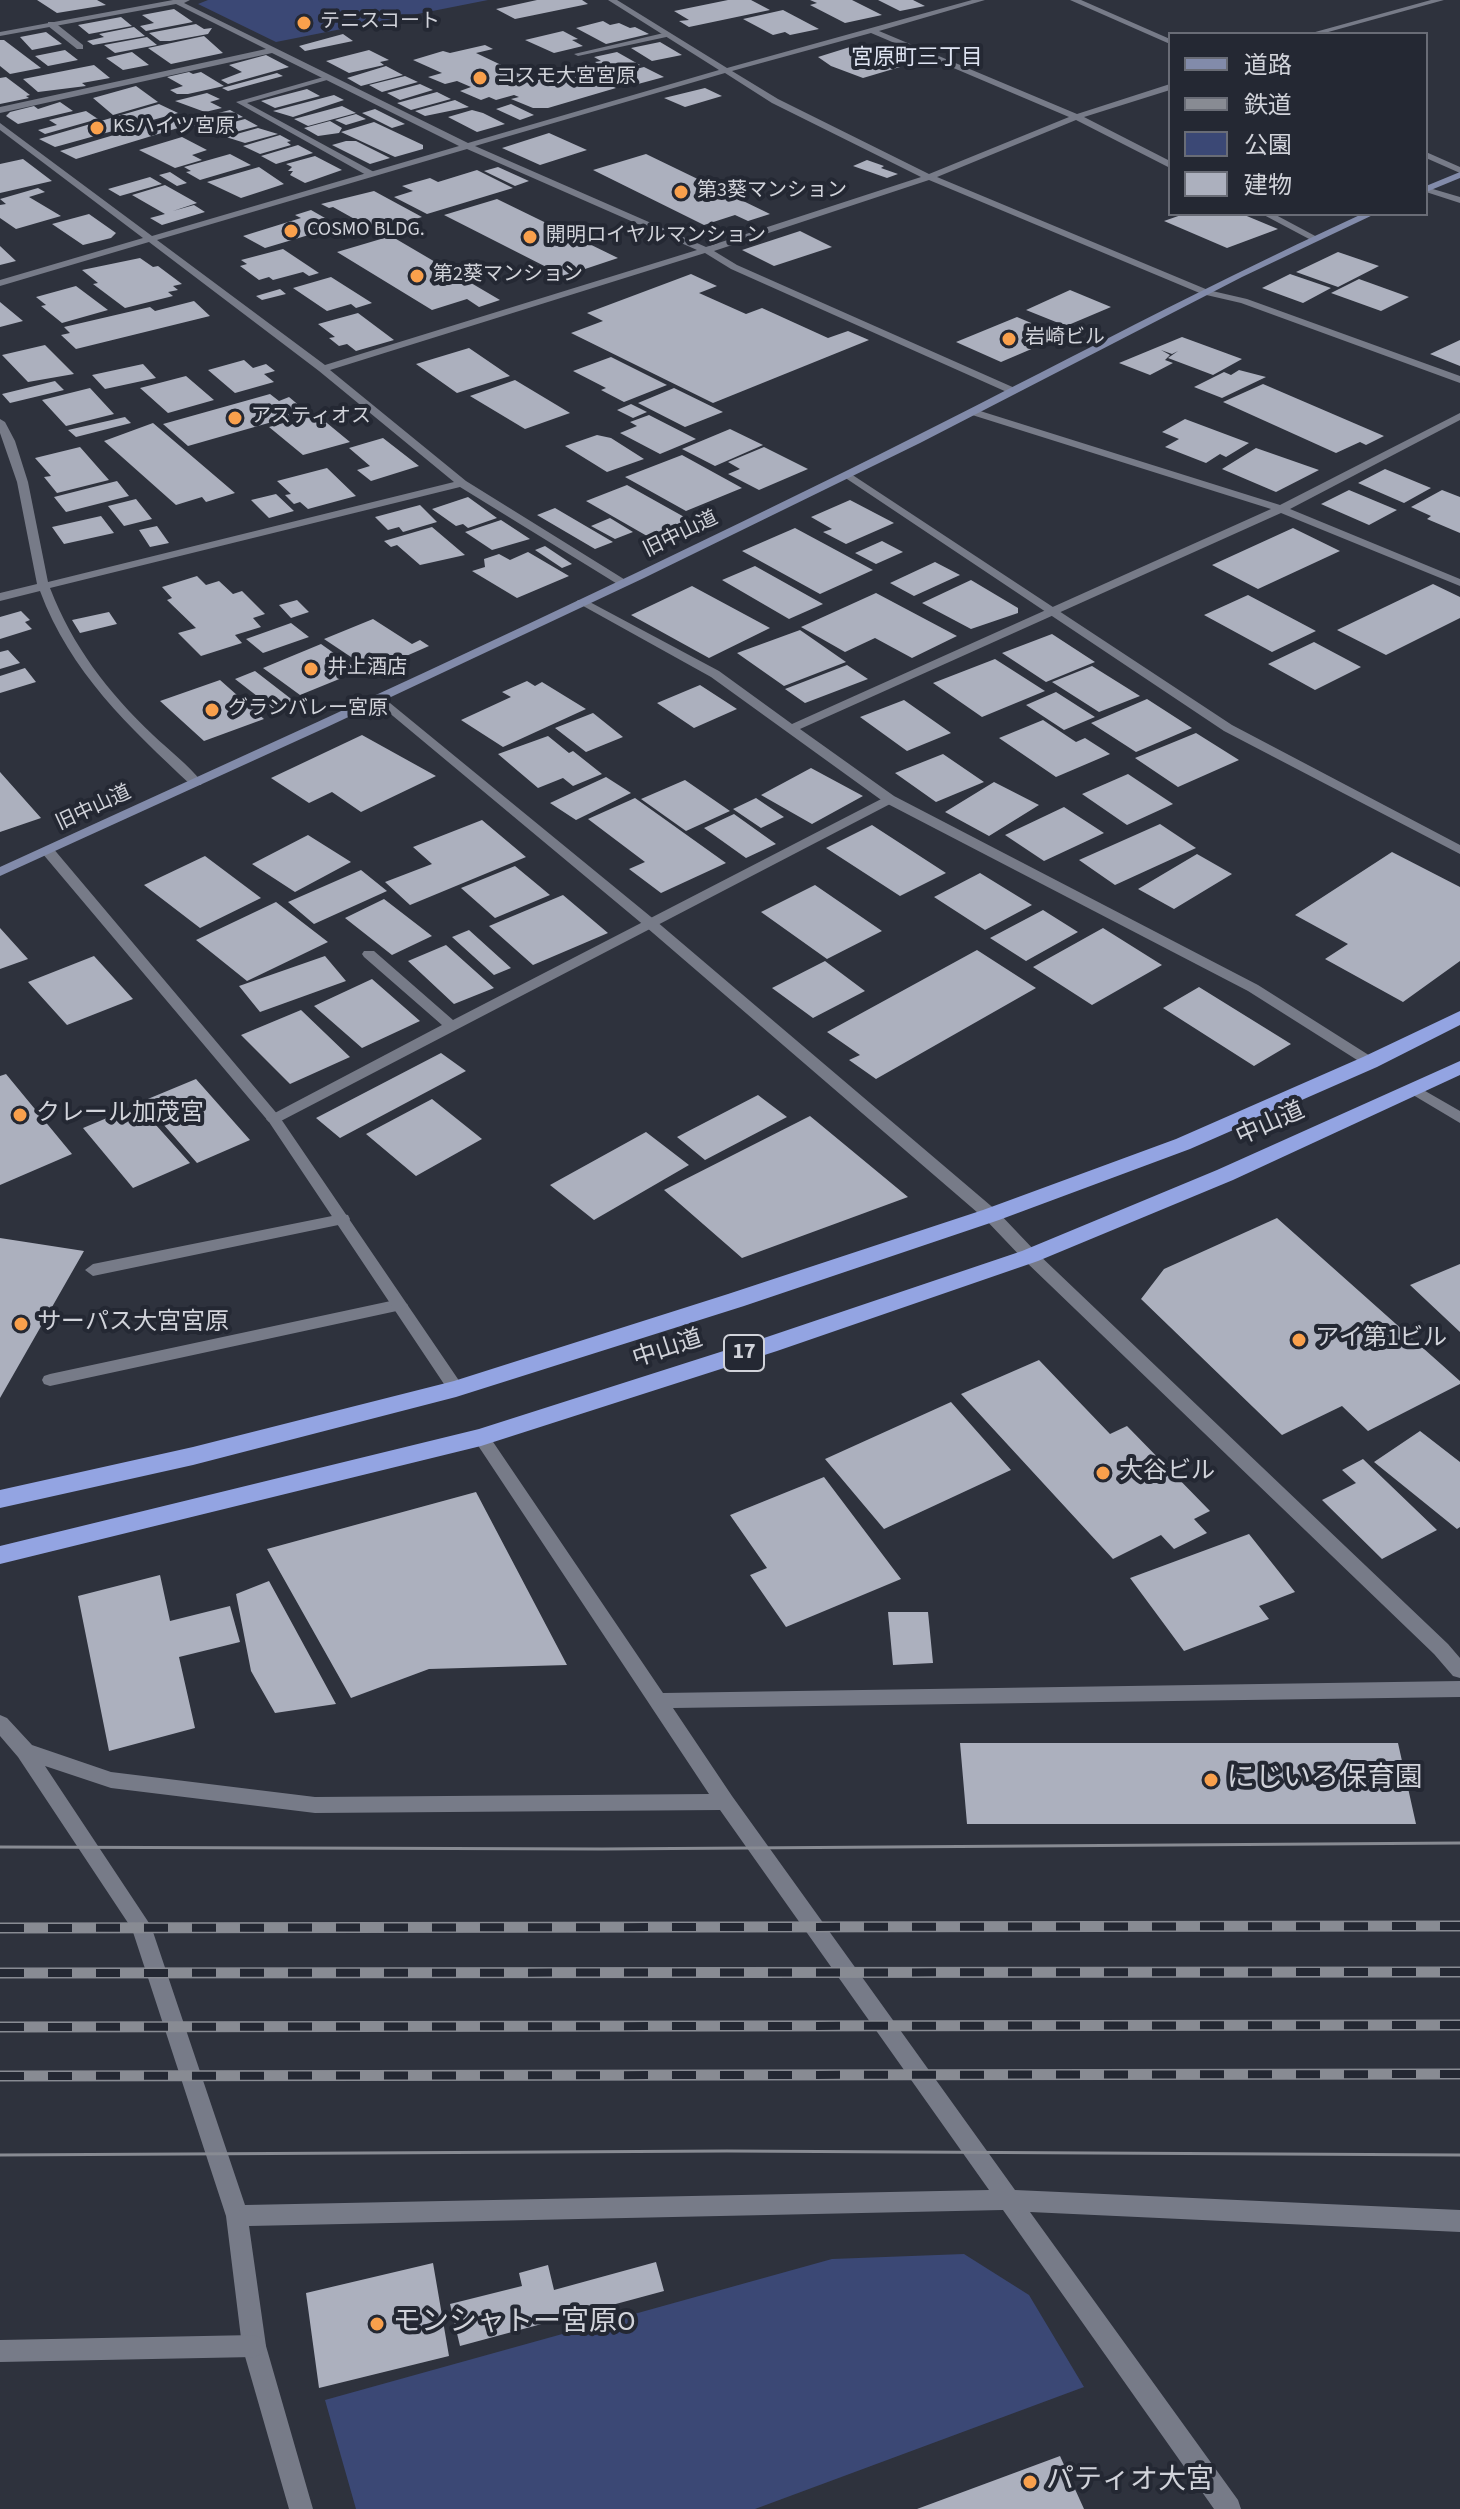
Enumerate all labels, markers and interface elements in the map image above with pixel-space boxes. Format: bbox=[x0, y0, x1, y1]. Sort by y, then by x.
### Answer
place label: テニスコート bbox=[320, 11, 440, 35]
marker: テニスコート bbox=[295, 14, 313, 32]
legend bbox=[1168, 32, 1428, 216]
district label: 宮原町三丁目 bbox=[851, 46, 983, 72]
text: 道路 bbox=[1244, 48, 1292, 83]
place label: コスモ大宮宮原 bbox=[496, 66, 636, 90]
marker: コスモ大宮宮原 bbox=[471, 69, 489, 87]
text: 鉄道 bbox=[1244, 88, 1292, 123]
place label: KSハイツ宮原 bbox=[113, 116, 235, 140]
marker: KSハイツ宮原 bbox=[88, 119, 106, 137]
text: 公園 bbox=[1244, 128, 1292, 163]
text: 建物 bbox=[1244, 168, 1292, 203]
place label: 第3葵マンション bbox=[697, 180, 847, 204]
marker: 第3葵マンション bbox=[672, 183, 690, 201]
place label: COSMO BLDG. bbox=[307, 219, 425, 243]
marker: COSMO BLDG. bbox=[282, 222, 300, 240]
place label: 開明ロイヤルマンション bbox=[546, 225, 766, 249]
marker: 開明ロイヤルマンション bbox=[521, 228, 539, 246]
place label: 第2葵マンション bbox=[433, 264, 583, 288]
marker: 第2葵マンション bbox=[408, 267, 426, 285]
place label: 岩崎ビル bbox=[1025, 327, 1105, 351]
marker: 岩崎ビル bbox=[1000, 330, 1018, 348]
place label: アスティオス bbox=[251, 406, 371, 430]
marker: アスティオス bbox=[226, 409, 244, 427]
street label: 旧中山道 bbox=[640, 507, 722, 563]
place label: 井上酒店 bbox=[327, 657, 407, 681]
marker: 井上酒店 bbox=[302, 660, 320, 678]
place label: グランバレー宮原 bbox=[228, 698, 388, 722]
marker: グランバレー宮原 bbox=[203, 701, 221, 719]
street label: 旧中山道 bbox=[53, 781, 135, 837]
street label: 中山道 bbox=[1232, 1097, 1310, 1153]
place label: クレール加茂宮 bbox=[36, 1101, 204, 1129]
marker: クレール加茂宮 bbox=[11, 1106, 29, 1124]
place label: サーパス大宮宮原 bbox=[37, 1310, 229, 1338]
marker: サーパス大宮宮原 bbox=[12, 1315, 30, 1333]
street label: 中山道 bbox=[629, 1325, 707, 1375]
place label: アイ第1ビル bbox=[1315, 1326, 1447, 1354]
marker: アイ第1ビル bbox=[1290, 1331, 1308, 1349]
road number: 17 bbox=[724, 1335, 764, 1371]
place label: 大谷ビル bbox=[1119, 1459, 1215, 1487]
marker: 大谷ビル bbox=[1094, 1464, 1112, 1482]
place label: にじいろ保育園 bbox=[1227, 1763, 1423, 1797]
marker: にじいろ保育園 bbox=[1202, 1771, 1220, 1789]
place label: モンシャトー宮原O bbox=[393, 2307, 636, 2341]
marker: モンシャトー宮原O bbox=[368, 2315, 386, 2333]
place label: パティオ大宮 bbox=[1046, 2465, 1214, 2499]
marker: パティオ大宮 bbox=[1021, 2473, 1039, 2491]

